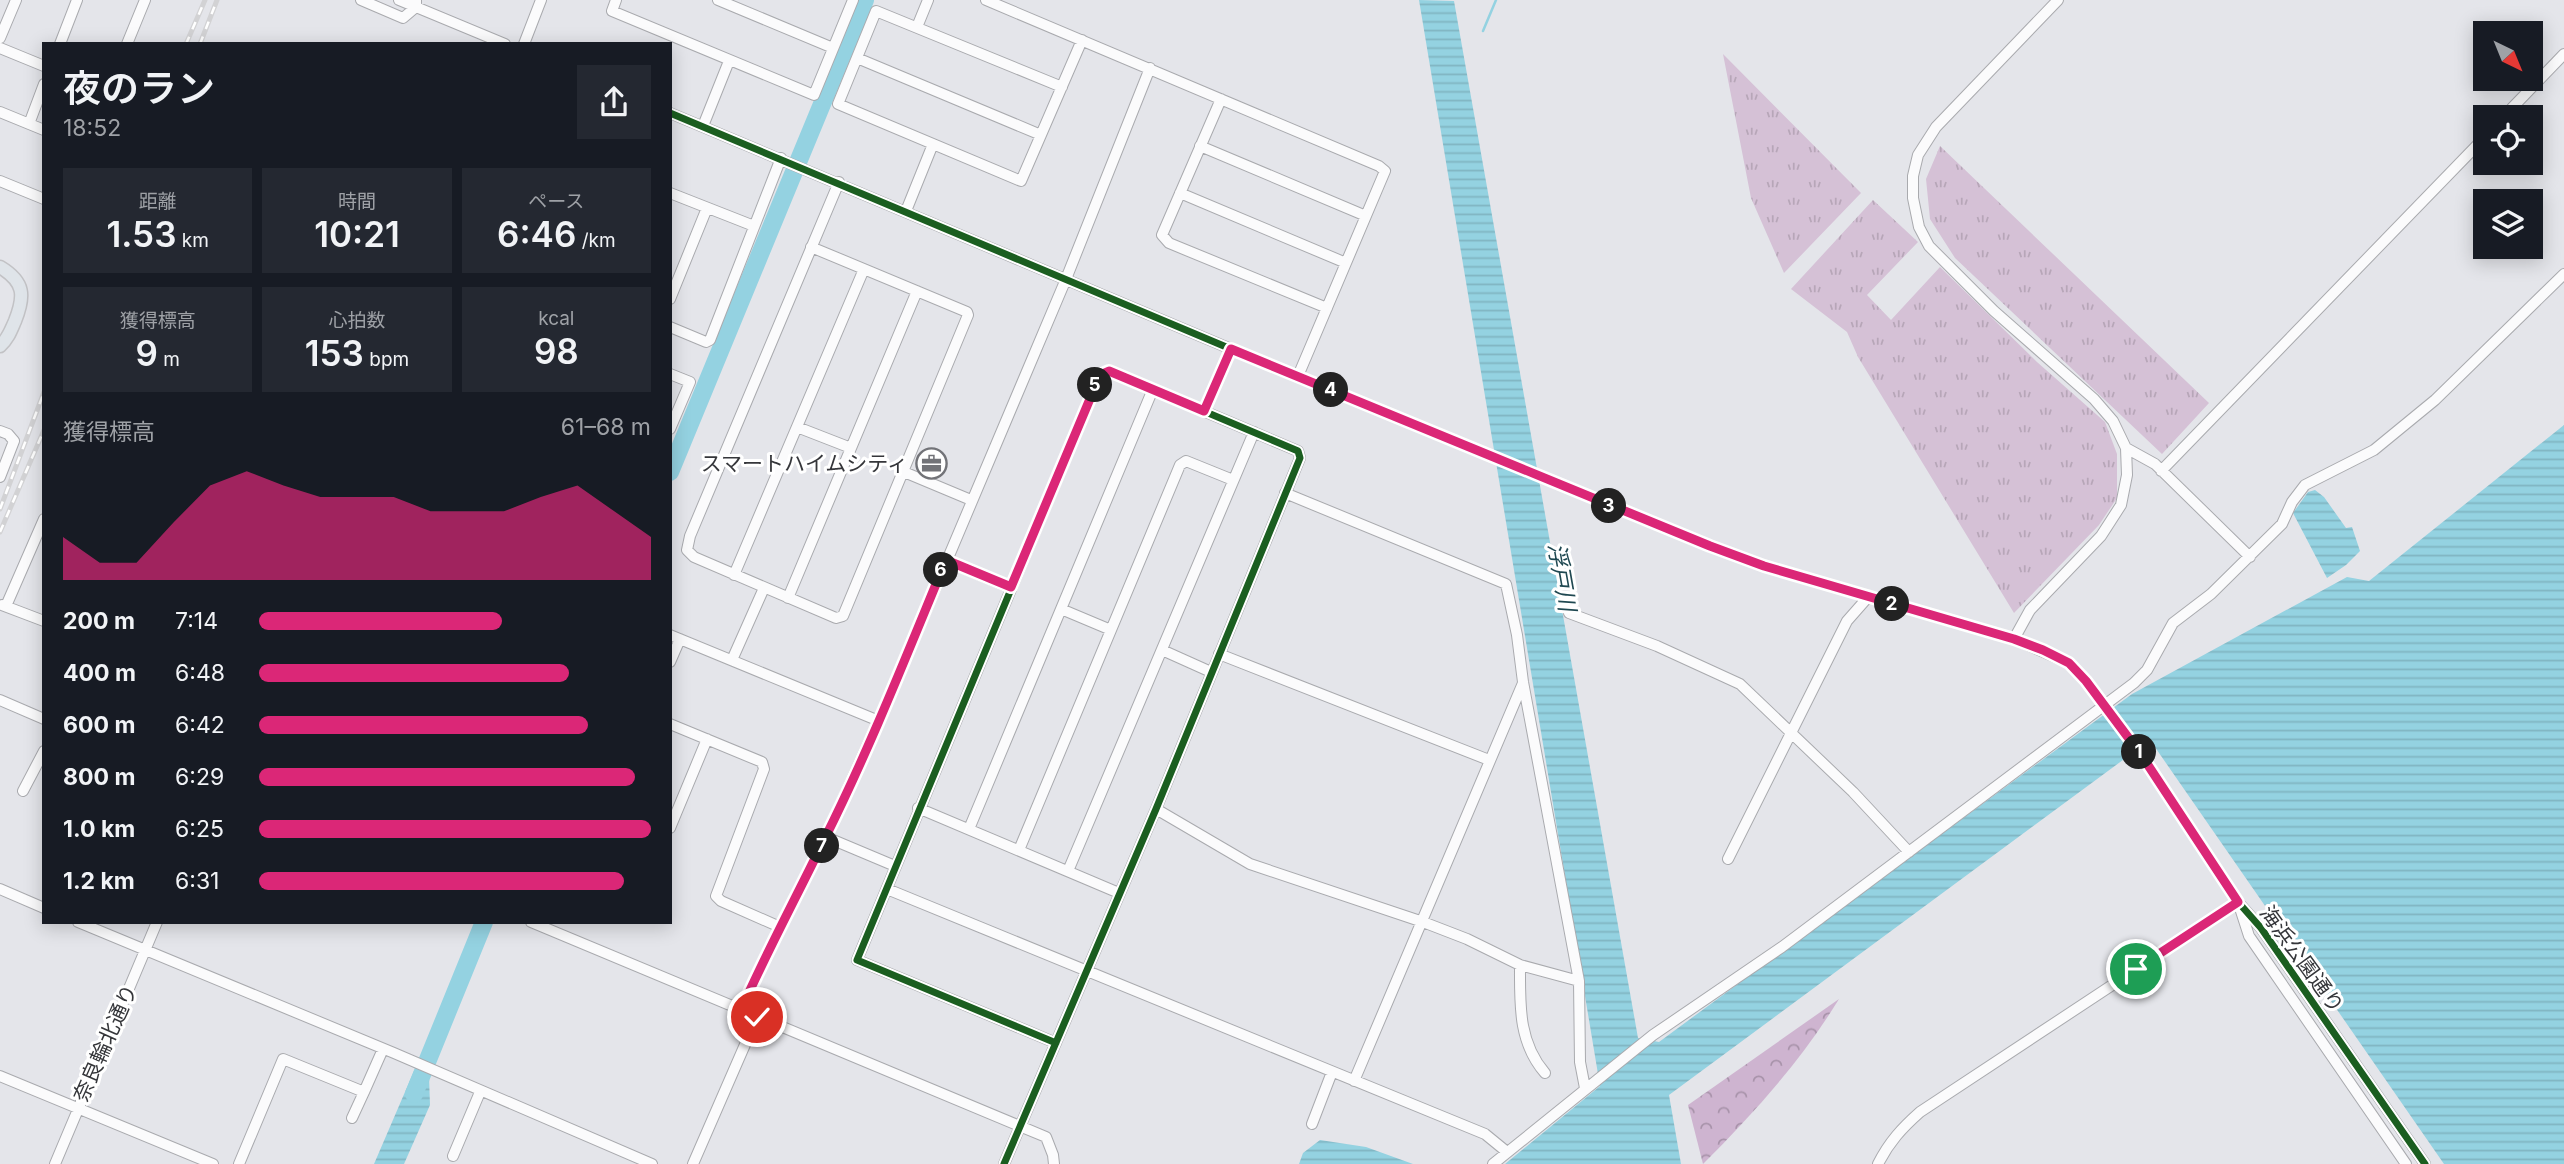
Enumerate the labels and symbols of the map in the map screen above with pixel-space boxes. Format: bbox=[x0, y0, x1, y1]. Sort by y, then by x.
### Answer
north arrow bbox=[2473, 21, 2543, 91]
pin: 5 bbox=[1078, 368, 1112, 402]
pin: 4 bbox=[1314, 372, 1348, 408]
office icon: スマートハイムシティ bbox=[914, 446, 948, 480]
place label: スマートハイムシティ bbox=[701, 451, 908, 476]
pin: 3 bbox=[1592, 489, 1626, 524]
water label: 浮戸川 bbox=[1542, 541, 1582, 616]
pin: 6 bbox=[923, 552, 958, 588]
pin: 2 bbox=[1874, 586, 1910, 622]
pin: 1 bbox=[2122, 734, 2156, 770]
pin: 7 bbox=[804, 828, 840, 864]
street label: 海浜公園通り bbox=[2255, 901, 2349, 1017]
pin bbox=[2106, 939, 2166, 999]
street label: 奈良輪北通り bbox=[68, 980, 142, 1106]
pin bbox=[727, 987, 787, 1047]

